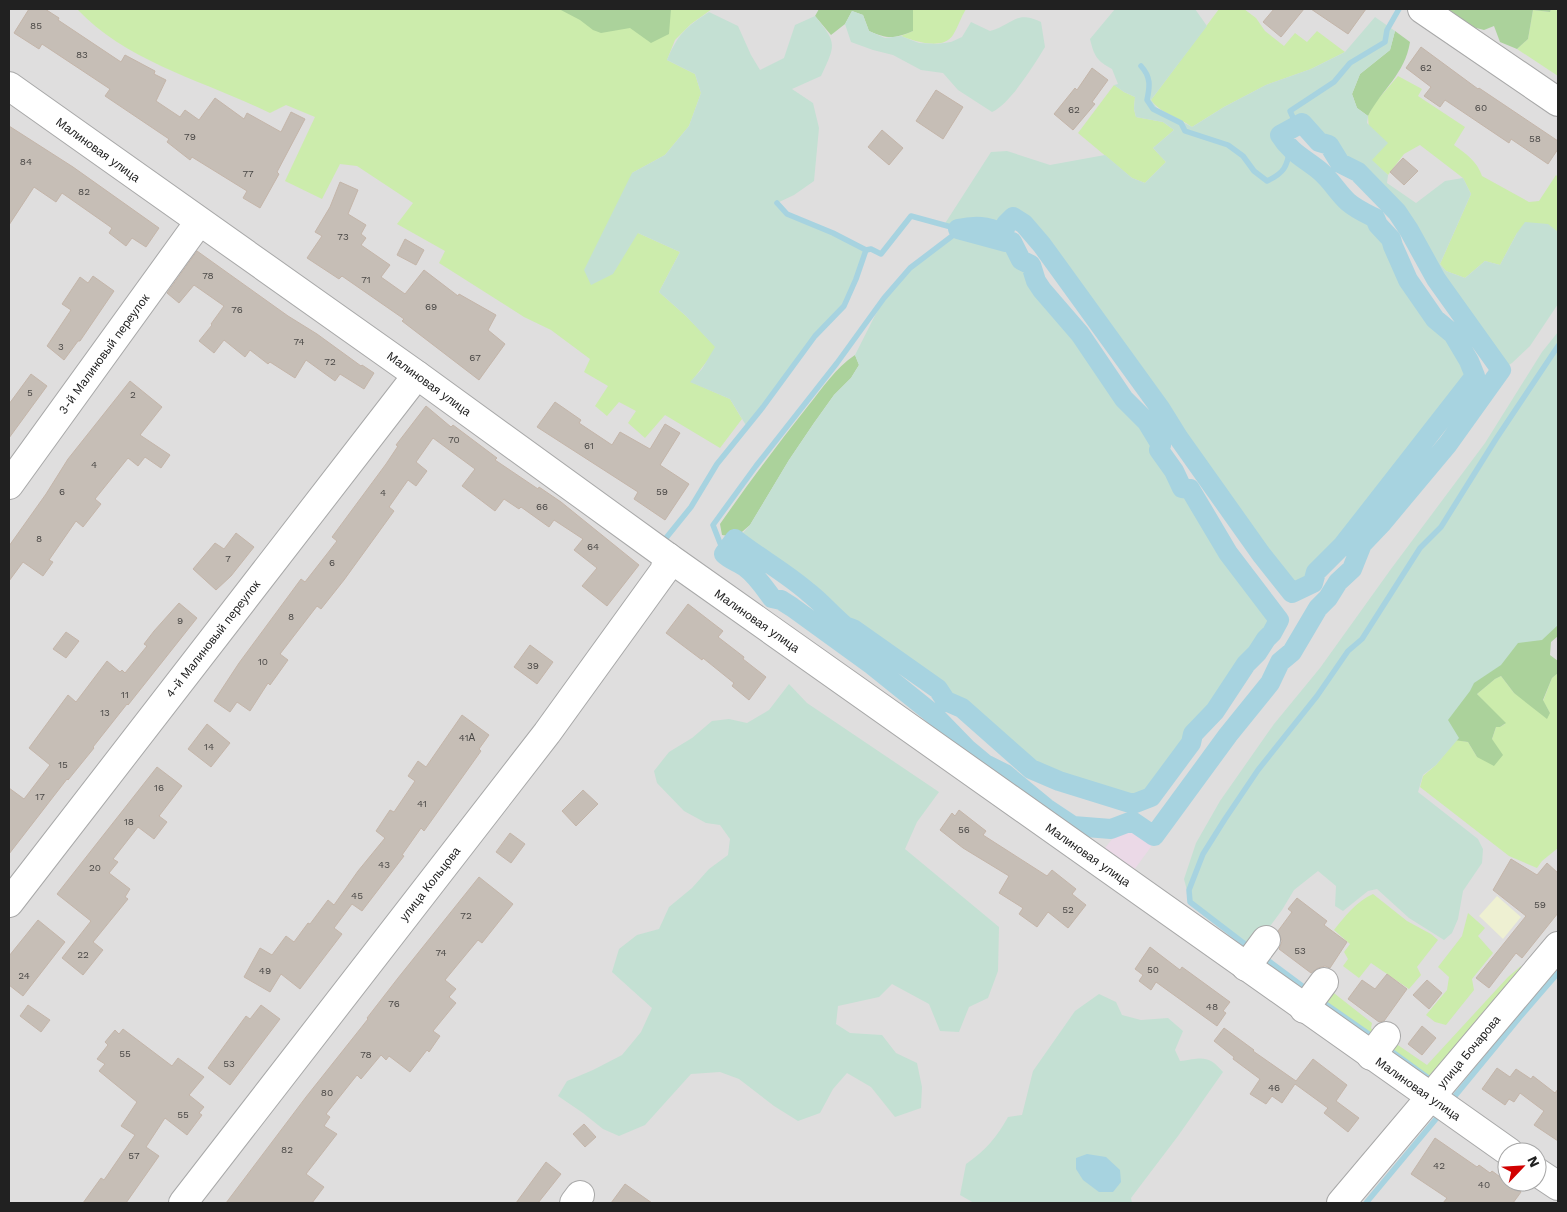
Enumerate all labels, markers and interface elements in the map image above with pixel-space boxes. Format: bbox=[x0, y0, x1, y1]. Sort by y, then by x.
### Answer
house number: 85 bbox=[30, 20, 42, 31]
house number: 83 bbox=[76, 49, 88, 60]
house number: 62 bbox=[1420, 62, 1432, 73]
house number: 60 bbox=[1475, 102, 1487, 113]
house number: 62 bbox=[1068, 104, 1080, 115]
street label: Малиновая улица bbox=[53, 115, 143, 185]
house number: 79 bbox=[184, 131, 196, 142]
house number: 58 bbox=[1529, 133, 1541, 144]
house number: 84 bbox=[20, 156, 32, 167]
house number: 77 bbox=[242, 168, 254, 179]
house number: 82 bbox=[78, 186, 90, 197]
house number: 73 bbox=[337, 231, 349, 242]
house number: 78 bbox=[202, 270, 214, 281]
house number: 71 bbox=[361, 274, 371, 285]
street label: 3-й Малиновый переулок bbox=[56, 291, 153, 417]
house number: 69 bbox=[425, 301, 437, 312]
house number: 76 bbox=[231, 304, 243, 315]
house number: 74 bbox=[293, 336, 305, 347]
house number: 3 bbox=[58, 341, 64, 352]
street label: Малиновая улица bbox=[384, 349, 474, 419]
house number: 67 bbox=[469, 352, 481, 363]
house number: 72 bbox=[324, 356, 336, 367]
house number: 5 bbox=[27, 387, 33, 398]
house number: 2 bbox=[130, 389, 136, 400]
house number: 70 bbox=[448, 434, 460, 445]
house number: 61 bbox=[584, 440, 594, 451]
house number: 4 bbox=[91, 459, 97, 470]
house number: 6 bbox=[59, 486, 65, 497]
house number: 59 bbox=[656, 486, 668, 497]
house number: 4 bbox=[380, 487, 386, 498]
house number: 66 bbox=[536, 501, 548, 512]
house number: 8 bbox=[36, 533, 42, 544]
house number: 64 bbox=[587, 541, 599, 552]
house number: 7 bbox=[225, 553, 231, 564]
house number: 6 bbox=[329, 557, 335, 568]
street label: 4-й Малиновый переулок bbox=[163, 577, 264, 700]
street label: Малиновая улица bbox=[712, 586, 802, 656]
house number: 8 bbox=[288, 611, 294, 622]
house number: 9 bbox=[177, 615, 183, 626]
house number: 10 bbox=[258, 656, 268, 667]
house number: 39 bbox=[527, 660, 539, 671]
house number: 11 bbox=[121, 689, 129, 700]
house number: 13 bbox=[100, 707, 110, 718]
house number: 41А bbox=[459, 732, 476, 743]
house number: 14 bbox=[204, 741, 214, 752]
house number: 15 bbox=[58, 759, 68, 770]
house number: 16 bbox=[154, 782, 164, 793]
house number: 17 bbox=[35, 791, 45, 802]
house number: 41 bbox=[417, 798, 427, 809]
house number: 18 bbox=[124, 816, 134, 827]
street label: Малиновая улица bbox=[1043, 820, 1133, 890]
house number: 56 bbox=[958, 824, 970, 835]
street label: улица Кольцова bbox=[397, 844, 463, 924]
house number: 43 bbox=[378, 859, 390, 870]
house number: 20 bbox=[89, 862, 101, 873]
house number: 45 bbox=[351, 890, 363, 901]
house number: 59 bbox=[1534, 899, 1546, 910]
house number: 52 bbox=[1062, 904, 1074, 915]
house number: 72 bbox=[460, 910, 472, 921]
house number: 53 bbox=[1294, 945, 1306, 956]
house number: 74 bbox=[435, 947, 447, 958]
house number: 22 bbox=[77, 949, 89, 960]
house number: 50 bbox=[1147, 964, 1159, 975]
house number: 49 bbox=[259, 965, 271, 976]
house number: 24 bbox=[18, 970, 30, 981]
house number: 76 bbox=[388, 998, 400, 1009]
house number: 48 bbox=[1206, 1001, 1218, 1012]
street label: улица Бочарова bbox=[1435, 1013, 1504, 1091]
house number: 55 bbox=[119, 1048, 131, 1059]
house number: 78 bbox=[360, 1049, 372, 1060]
street label: Малиновая улица bbox=[1373, 1054, 1463, 1124]
house number: 53 bbox=[223, 1058, 235, 1069]
house number: 46 bbox=[1268, 1082, 1280, 1093]
house number: 80 bbox=[321, 1087, 333, 1098]
house number: 55 bbox=[177, 1109, 189, 1120]
north arrow bbox=[1497, 1142, 1547, 1192]
house number: 82 bbox=[281, 1144, 293, 1155]
house number: 57 bbox=[128, 1150, 140, 1161]
text: N bbox=[1524, 1153, 1543, 1170]
house number: 42 bbox=[1433, 1160, 1445, 1171]
house number: 40 bbox=[1478, 1179, 1490, 1190]

